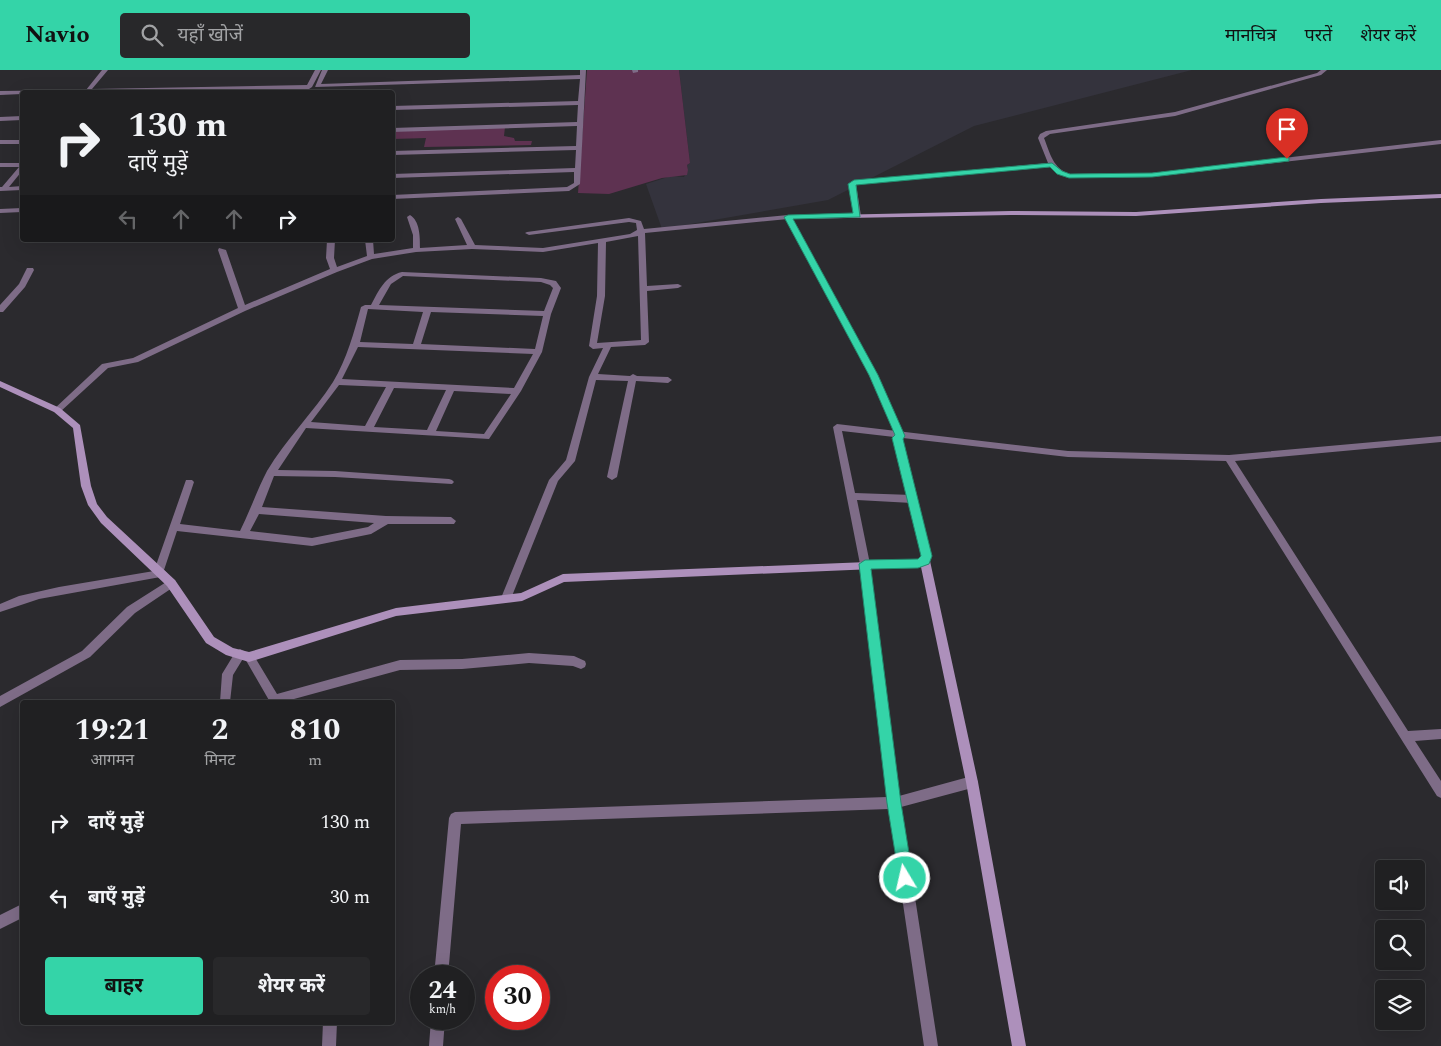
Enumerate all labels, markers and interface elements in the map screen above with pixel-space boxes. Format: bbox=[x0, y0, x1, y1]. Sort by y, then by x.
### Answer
search box bbox=[120, 13, 470, 58]
text: Navio bbox=[25, 17, 90, 53]
icon: search bbox=[138, 21, 166, 49]
text: यहाँ खोजें bbox=[178, 21, 243, 50]
text: मानचित्र bbox=[1225, 22, 1276, 49]
text: परतें bbox=[1304, 22, 1332, 49]
text: शेयर करें bbox=[1360, 22, 1416, 49]
text: 130 m bbox=[128, 99, 227, 152]
pin bbox=[1266, 108, 1308, 159]
icon: right bbox=[45, 110, 110, 175]
icon: arrive bbox=[1273, 115, 1301, 143]
text: दाएँ मुड़ें bbox=[128, 147, 188, 180]
icon: left bbox=[114, 205, 142, 233]
icon: ahead bbox=[167, 205, 195, 233]
icon: ahead bbox=[220, 205, 248, 233]
icon: right bbox=[273, 205, 301, 233]
text: 19:21 bbox=[75, 707, 150, 753]
text: 2 bbox=[212, 707, 228, 753]
text: 810 bbox=[290, 707, 340, 753]
text: आगमन bbox=[90, 748, 134, 772]
text: मिनट bbox=[205, 748, 235, 772]
text: m bbox=[308, 748, 322, 772]
text: दाएँ मुड़ें bbox=[88, 808, 144, 837]
text: 130 m bbox=[320, 808, 370, 837]
icon: right bbox=[45, 809, 73, 837]
position arrow bbox=[878, 851, 930, 903]
map controls bbox=[1375, 860, 1425, 1030]
button: sound bbox=[1375, 860, 1425, 910]
text: बाएँ मुड़ें bbox=[88, 883, 145, 912]
text: 30 m bbox=[330, 883, 370, 912]
icon: left bbox=[45, 884, 73, 912]
button: search bbox=[1375, 920, 1425, 970]
button: बाहर bbox=[45, 957, 203, 1015]
button: शेयर करें bbox=[213, 957, 370, 1015]
speed limit sign: 30 bbox=[485, 965, 550, 1030]
text: 24 bbox=[428, 972, 457, 1010]
button: layers bbox=[1375, 980, 1425, 1030]
text: km/h bbox=[429, 1000, 456, 1019]

